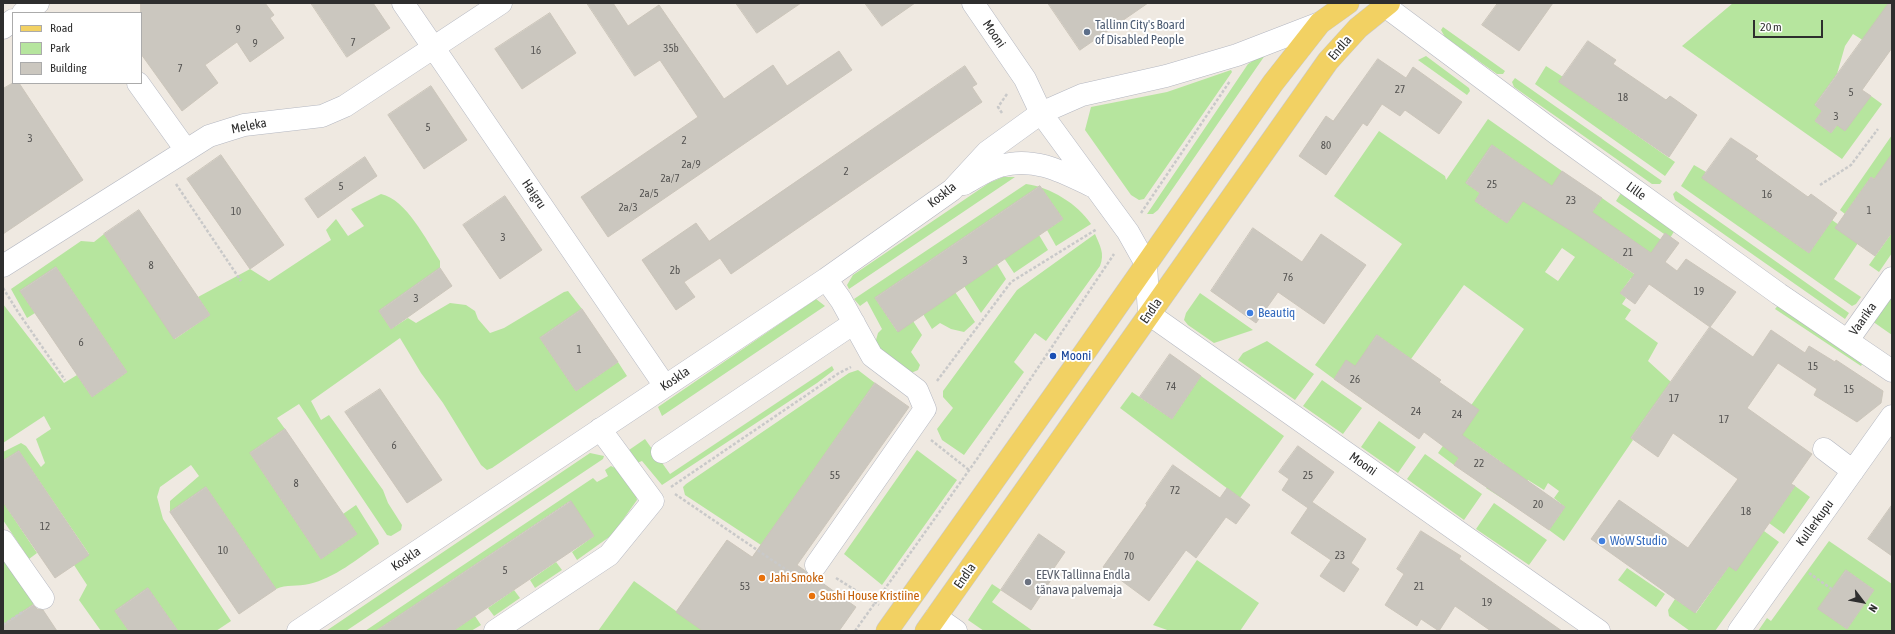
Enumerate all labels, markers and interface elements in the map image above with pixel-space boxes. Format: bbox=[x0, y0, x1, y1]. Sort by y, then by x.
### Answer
legend bbox=[12, 12, 142, 84]
scale bar bbox=[1755, 12, 1825, 38]
street label: Mooni bbox=[979, 17, 1009, 51]
place label: Tallinn City's Board of Disabled People bbox=[1095, 17, 1185, 48]
text: 20 m bbox=[1760, 20, 1782, 34]
text: Road bbox=[50, 21, 73, 35]
house number: 9 bbox=[235, 23, 241, 37]
marker: Tallinn City's Board of Disabled People bbox=[1082, 27, 1092, 37]
street label: Endla bbox=[1325, 33, 1355, 63]
house number: 7 bbox=[350, 36, 356, 50]
house number: 9 bbox=[252, 37, 258, 51]
text: Park bbox=[50, 41, 70, 55]
house number: 35b bbox=[663, 42, 679, 56]
house number: 16 bbox=[531, 44, 541, 58]
text: Building bbox=[50, 61, 87, 75]
house number: 7 bbox=[177, 62, 183, 76]
house number: 27 bbox=[1395, 83, 1405, 97]
house number: 5 bbox=[1848, 86, 1854, 100]
house number: 18 bbox=[1618, 91, 1628, 105]
house number: 3 bbox=[1833, 110, 1839, 124]
street label: Meleka bbox=[230, 115, 268, 137]
house number: 5 bbox=[425, 121, 431, 135]
house number: 3 bbox=[27, 132, 33, 146]
house number: 2 bbox=[681, 134, 687, 148]
house number: 80 bbox=[1321, 139, 1331, 153]
house number: 2a/9 bbox=[681, 158, 701, 172]
house number: 2 bbox=[843, 165, 849, 179]
house number: 2a/7 bbox=[660, 172, 680, 186]
street label: Haigru bbox=[519, 176, 549, 212]
house number: 25 bbox=[1487, 178, 1497, 192]
street label: Koskla bbox=[925, 179, 959, 211]
street label: Lille bbox=[1623, 179, 1649, 203]
house number: 5 bbox=[338, 180, 344, 194]
house number: 2a/5 bbox=[639, 187, 659, 201]
house number: 16 bbox=[1762, 188, 1772, 202]
house number: 23 bbox=[1566, 194, 1576, 208]
house number: 2a/3 bbox=[618, 201, 638, 215]
house number: 1 bbox=[1866, 204, 1872, 218]
house number: 10 bbox=[231, 205, 241, 219]
house number: 3 bbox=[500, 231, 506, 245]
house number: 21 bbox=[1623, 246, 1633, 260]
house number: 3 bbox=[962, 254, 968, 268]
house number: 8 bbox=[148, 259, 154, 273]
house number: 2b bbox=[670, 264, 680, 278]
house number: 76 bbox=[1283, 271, 1293, 285]
house number: 19 bbox=[1694, 285, 1704, 299]
house number: 3 bbox=[413, 292, 419, 306]
street label: Endla bbox=[1137, 295, 1165, 327]
street label: Vaarika bbox=[1846, 300, 1880, 338]
place label: Beautiq bbox=[1258, 305, 1295, 321]
marker: Beautiq bbox=[1245, 308, 1255, 318]
house number: 6 bbox=[78, 336, 84, 350]
house number: 1 bbox=[576, 343, 582, 357]
place label: Mooni bbox=[1061, 348, 1091, 364]
marker: Mooni bbox=[1048, 351, 1058, 361]
house number: 15 bbox=[1808, 360, 1818, 374]
street label: Koskla bbox=[657, 364, 693, 394]
house number: 26 bbox=[1350, 373, 1360, 387]
house number: 74 bbox=[1166, 380, 1176, 394]
house number: 15 bbox=[1844, 383, 1854, 397]
house number: 17 bbox=[1669, 392, 1679, 406]
house number: 24 bbox=[1411, 405, 1421, 419]
house number: 24 bbox=[1452, 408, 1462, 422]
house number: 17 bbox=[1719, 413, 1729, 427]
house number: 6 bbox=[391, 439, 397, 453]
street label: Mooni bbox=[1346, 449, 1380, 479]
house number: 22 bbox=[1474, 457, 1484, 471]
house number: 55 bbox=[830, 469, 840, 483]
house number: 25 bbox=[1303, 469, 1313, 483]
house number: 8 bbox=[293, 477, 299, 491]
house number: 72 bbox=[1170, 484, 1180, 498]
street label: Kullerkupu bbox=[1793, 497, 1837, 549]
house number: 20 bbox=[1533, 498, 1543, 512]
house number: 18 bbox=[1741, 505, 1751, 519]
house number: 12 bbox=[40, 520, 50, 534]
place label: WoW Studio bbox=[1610, 533, 1667, 549]
marker: WoW Studio bbox=[1597, 536, 1607, 546]
house number: 10 bbox=[218, 544, 228, 558]
street label: Koskla bbox=[388, 544, 424, 574]
house number: 23 bbox=[1335, 549, 1345, 563]
house number: 70 bbox=[1124, 550, 1134, 564]
street label: Endla bbox=[951, 560, 979, 592]
house number: 5 bbox=[502, 564, 508, 578]
place label: EEVK Tallinna Endla tänava palvemaja bbox=[1036, 567, 1130, 598]
place label: Jahi Smoke bbox=[770, 570, 824, 586]
marker: Jahi Smoke bbox=[757, 573, 767, 583]
marker: EEVK Tallinna Endla tänava palvemaja bbox=[1023, 577, 1033, 587]
house number: 53 bbox=[740, 580, 750, 594]
house number: 21 bbox=[1414, 580, 1424, 594]
north arrow bbox=[1843, 582, 1883, 622]
place label: Sushi House Kristiine bbox=[820, 588, 919, 604]
marker: Sushi House Kristiine bbox=[807, 591, 817, 601]
house number: 19 bbox=[1482, 596, 1492, 610]
text: N bbox=[1866, 602, 1880, 614]

